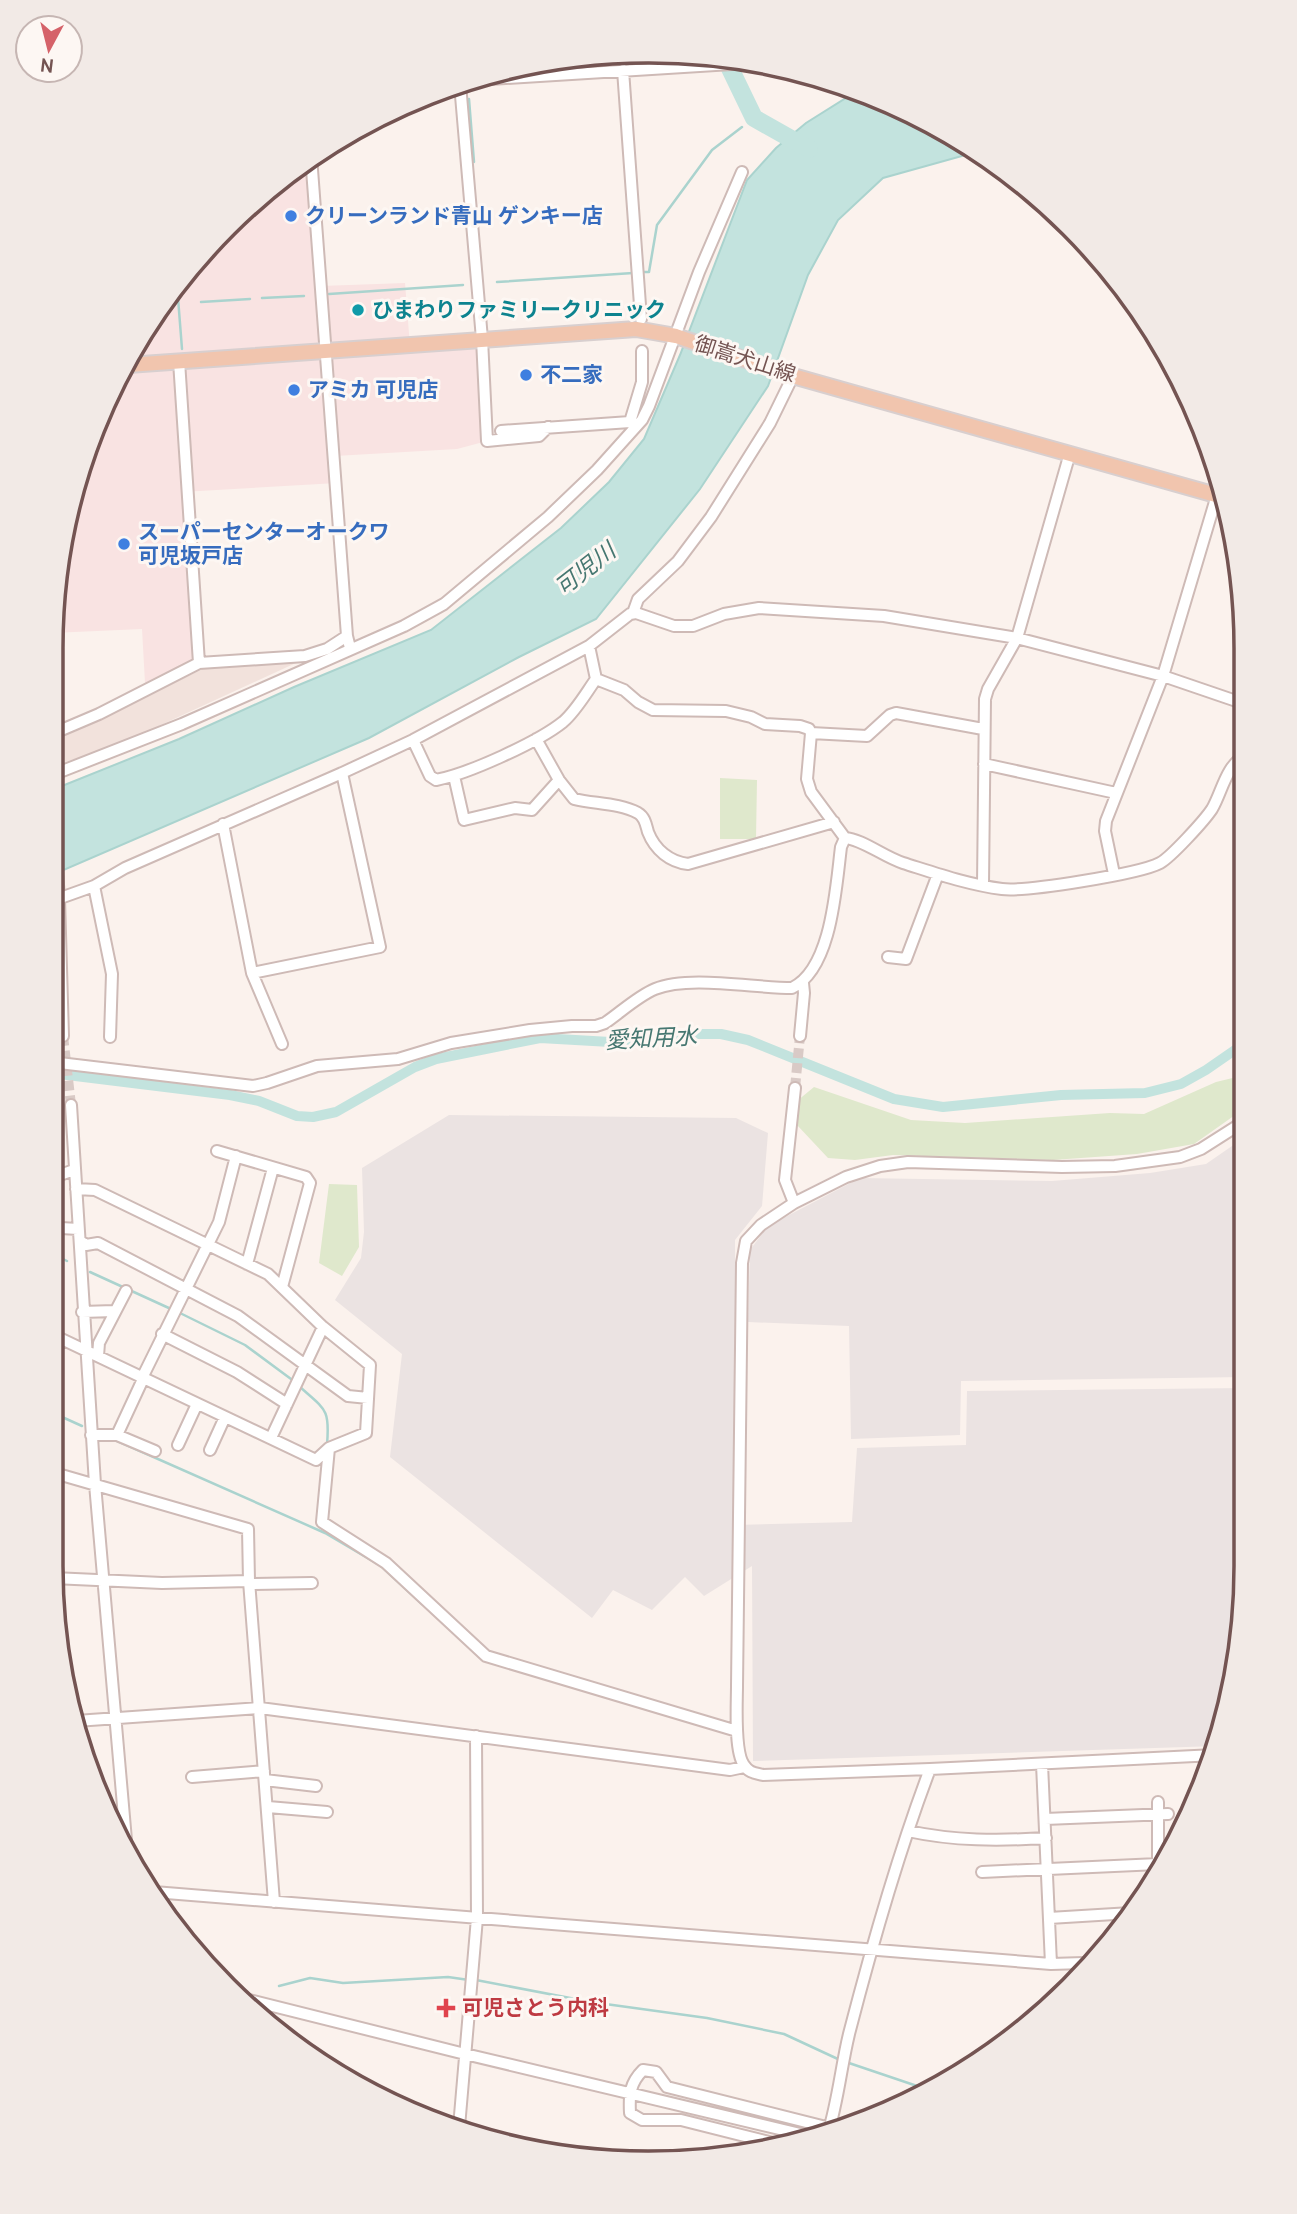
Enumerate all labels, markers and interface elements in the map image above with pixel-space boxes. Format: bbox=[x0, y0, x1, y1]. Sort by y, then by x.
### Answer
north arrow bbox=[14, 14, 84, 84]
text: N bbox=[39, 53, 55, 78]
place label: クリーンランド青山 ゲンキー店 bbox=[305, 203, 603, 228]
marker: クリーンランド青山 ゲンキー店 bbox=[283, 208, 299, 224]
place label: ひまわりファミリークリニック bbox=[372, 297, 666, 322]
marker: ひまわりファミリークリニック bbox=[350, 302, 366, 318]
street label: 御嵩犬山線 bbox=[691, 330, 799, 387]
place label: 不二家 bbox=[540, 362, 603, 387]
marker: 不二家 bbox=[518, 367, 534, 383]
place label: アミカ 可児店 bbox=[308, 377, 438, 402]
marker: アミカ 可児店 bbox=[286, 382, 302, 398]
place label: スーパーセンターオークワ 可児坂戸店 bbox=[138, 519, 390, 568]
water label: 可児川 bbox=[549, 535, 623, 601]
marker: スーパーセンターオークワ 可児坂戸店 bbox=[116, 536, 132, 552]
water label: 愛知用水 bbox=[604, 1021, 701, 1054]
place label: 可児さとう内科 bbox=[462, 1995, 609, 2020]
marker: 可児さとう内科 bbox=[436, 1998, 456, 2018]

